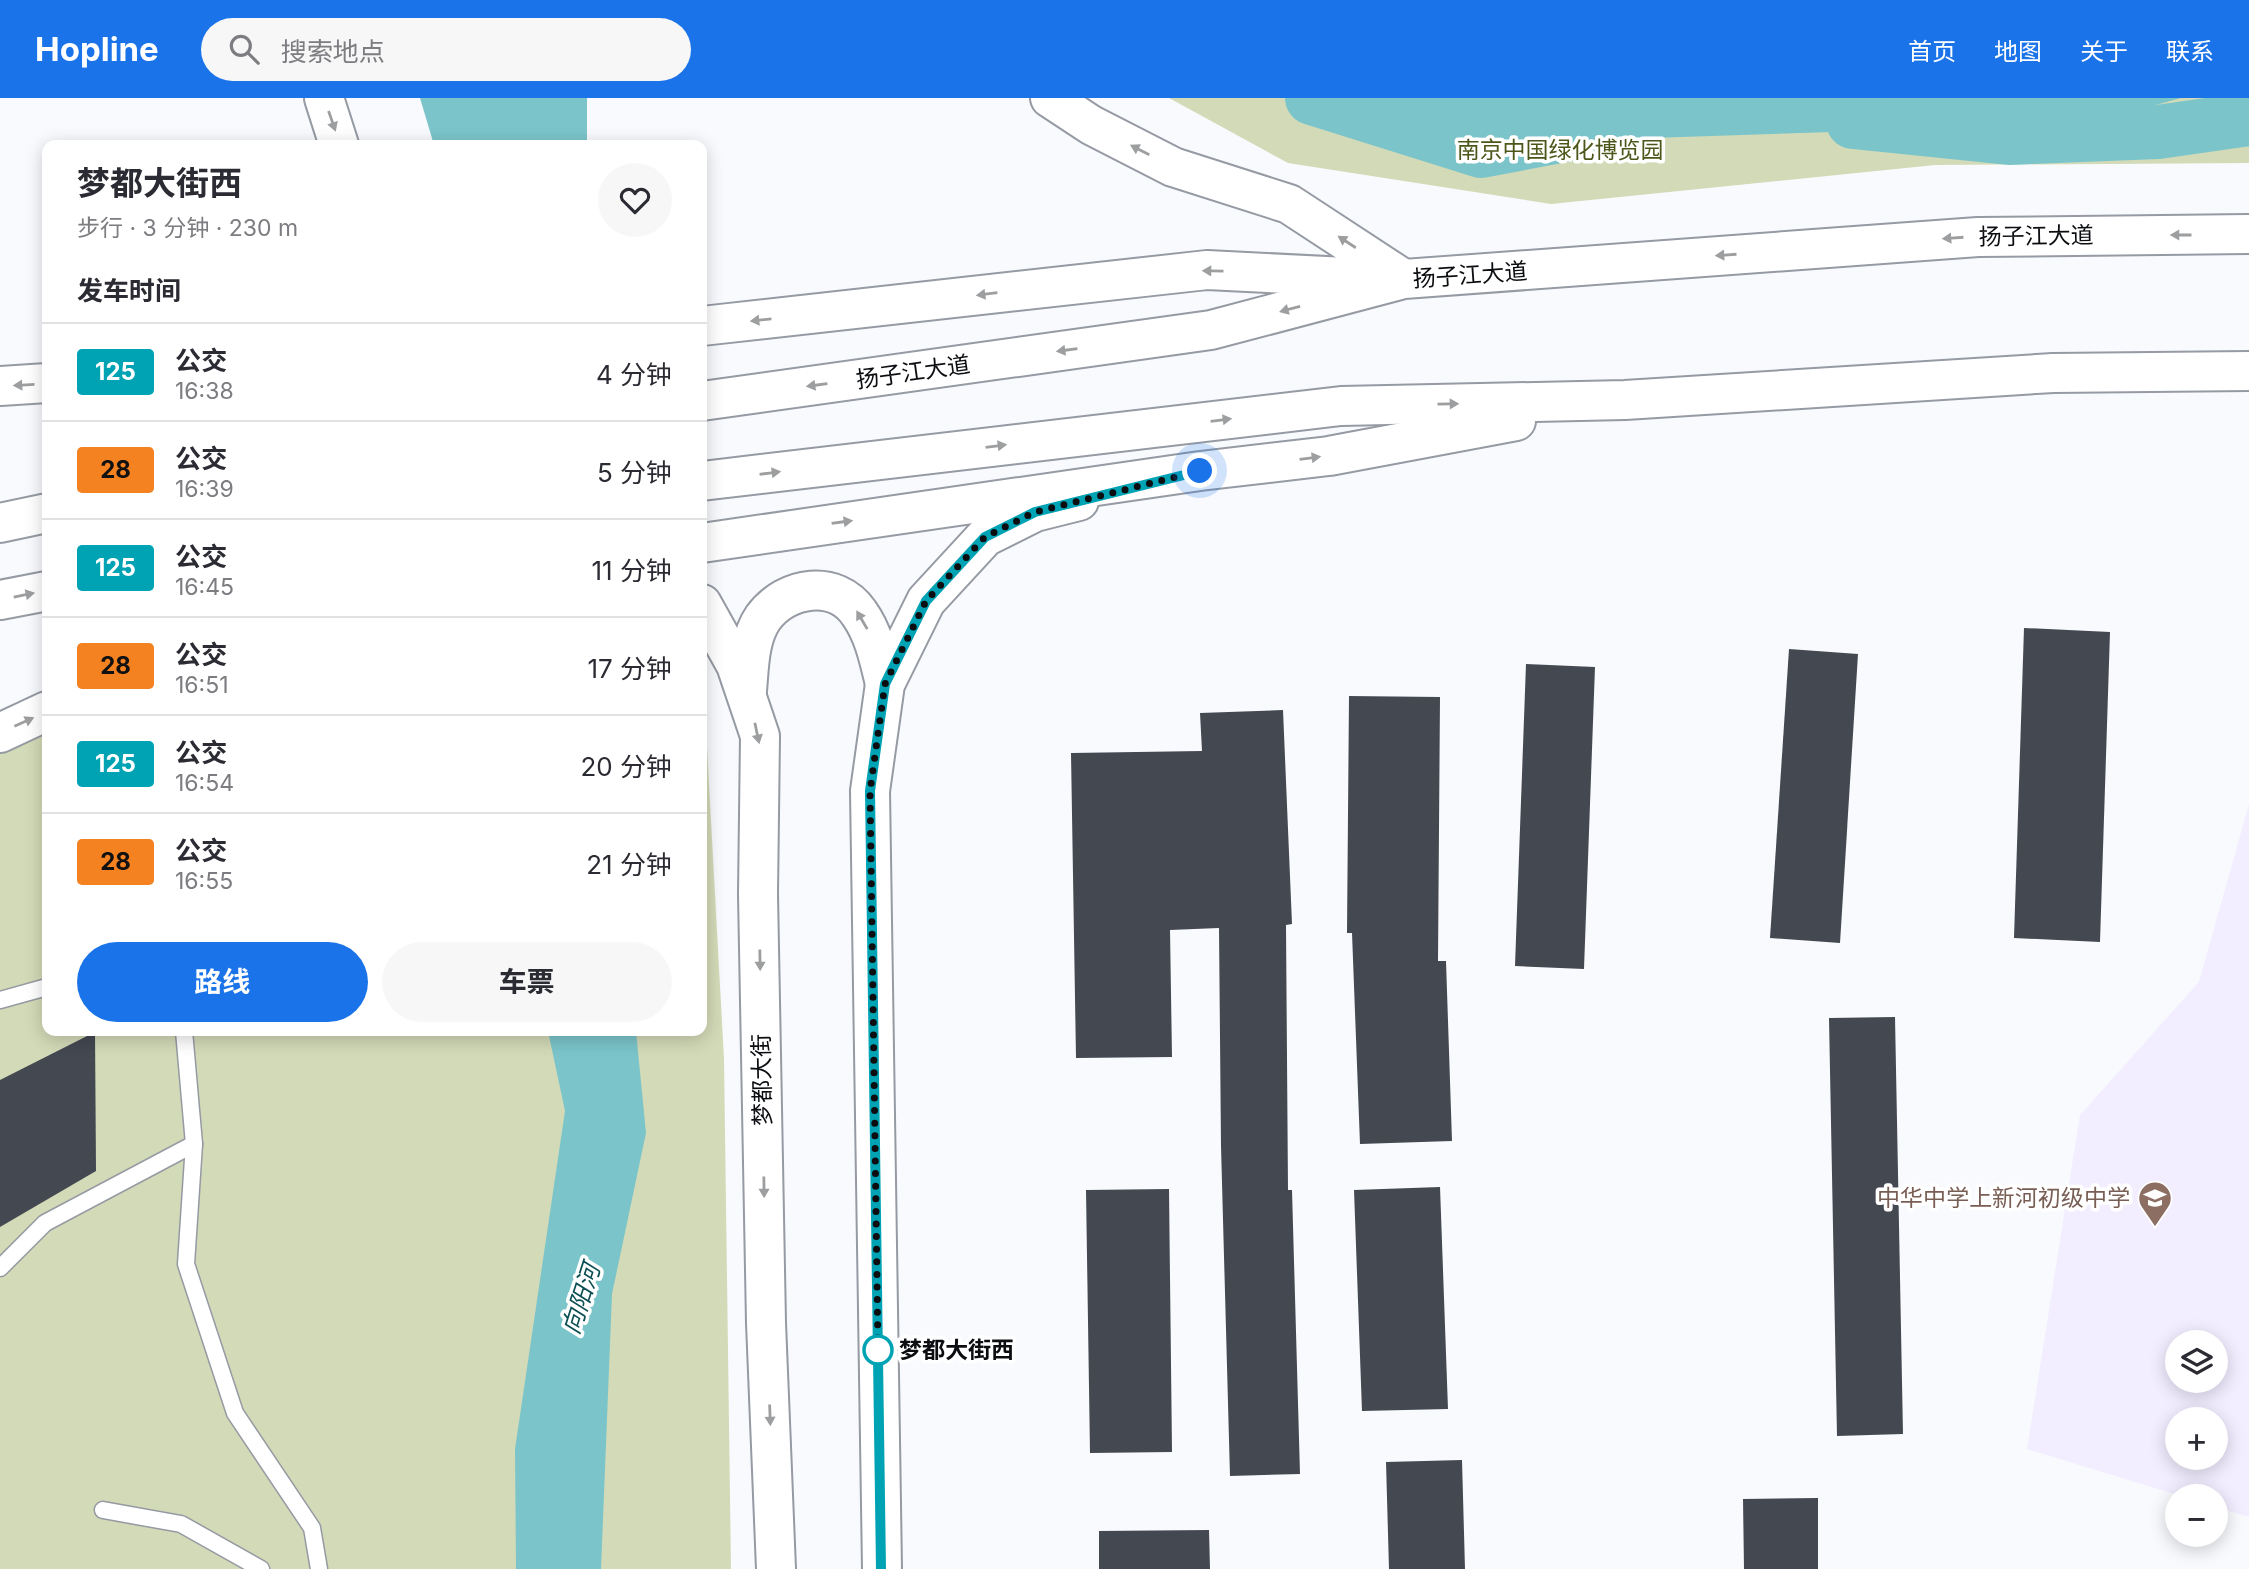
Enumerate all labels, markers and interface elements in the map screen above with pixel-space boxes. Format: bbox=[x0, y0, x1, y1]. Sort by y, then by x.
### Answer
search box bbox=[201, 18, 691, 81]
text: Hopline bbox=[35, 29, 159, 69]
icon: search bbox=[225, 30, 263, 68]
text: 搜索地点 bbox=[281, 36, 385, 67]
text: 首页 bbox=[1908, 37, 1956, 66]
text: 地图 bbox=[1994, 37, 2042, 66]
text: 关于 bbox=[2080, 37, 2128, 66]
text: 联系 bbox=[2166, 37, 2214, 66]
one-way arrow bbox=[327, 111, 338, 132]
park label: 南京中国绿化博览园 bbox=[1457, 136, 1664, 164]
one-way arrow bbox=[1130, 145, 1150, 156]
text: 梦都大街西 bbox=[77, 163, 242, 203]
button: heart bbox=[598, 163, 672, 237]
text: 步行 · 3 分钟 · 230 m bbox=[77, 214, 298, 242]
street label: 扬子江大道 bbox=[1978, 221, 2094, 251]
one-way arrow bbox=[2170, 229, 2192, 241]
one-way arrow bbox=[1942, 233, 1964, 244]
one-way arrow bbox=[1337, 236, 1356, 249]
one-way arrow bbox=[1715, 250, 1737, 261]
street label: 扬子江大道 bbox=[1412, 257, 1528, 293]
one-way arrow bbox=[1202, 265, 1224, 277]
text: 发车时间 bbox=[77, 275, 181, 306]
one-way arrow bbox=[976, 288, 998, 299]
one-way arrow bbox=[1279, 304, 1301, 315]
one-way arrow bbox=[750, 315, 772, 326]
text: 公交 bbox=[175, 345, 227, 376]
one-way arrow bbox=[1056, 345, 1078, 356]
street label: 扬子江大道 bbox=[854, 350, 972, 394]
text: 125 bbox=[95, 357, 136, 386]
text: 4 分钟 bbox=[596, 359, 672, 390]
text: 16:38 bbox=[175, 377, 234, 405]
one-way arrow bbox=[12, 379, 34, 390]
one-way arrow bbox=[806, 380, 828, 391]
one-way arrow bbox=[1437, 398, 1459, 409]
one-way arrow bbox=[1211, 414, 1233, 425]
one-way arrow bbox=[985, 441, 1007, 452]
text: 公交 bbox=[175, 443, 227, 474]
one-way arrow bbox=[1299, 452, 1321, 463]
your location bbox=[1182, 453, 1217, 488]
text: 28 bbox=[100, 455, 131, 484]
text: 5 分钟 bbox=[597, 457, 672, 488]
one-way arrow bbox=[759, 467, 781, 478]
text: 16:39 bbox=[175, 475, 234, 503]
one-way arrow bbox=[831, 517, 853, 528]
text: 公交 bbox=[175, 541, 227, 572]
text: 125 bbox=[95, 553, 136, 582]
text: 11 分钟 bbox=[592, 555, 672, 586]
text: 16:45 bbox=[175, 573, 234, 601]
one-way arrow bbox=[13, 590, 35, 601]
one-way arrow bbox=[856, 611, 868, 630]
text: 公交 bbox=[175, 639, 227, 670]
text: 28 bbox=[100, 651, 131, 680]
text: 17 分钟 bbox=[587, 653, 672, 684]
text: 16:51 bbox=[175, 671, 229, 699]
one-way arrow bbox=[13, 716, 34, 727]
one-way arrow bbox=[752, 722, 763, 744]
text: 公交 bbox=[175, 737, 227, 768]
text: 125 bbox=[95, 749, 136, 778]
text: 20 分钟 bbox=[580, 751, 672, 782]
text: 16:54 bbox=[175, 769, 234, 797]
text: 公交 bbox=[175, 835, 227, 866]
text: 28 bbox=[100, 847, 131, 876]
text: 21 分钟 bbox=[586, 849, 672, 880]
text: 16:55 bbox=[175, 867, 233, 895]
button: 路线 bbox=[77, 942, 368, 1022]
button: 车票 bbox=[382, 942, 672, 1022]
one-way arrow bbox=[754, 949, 765, 971]
street label: 梦都大街 bbox=[747, 1034, 777, 1126]
one-way arrow bbox=[758, 1177, 769, 1199]
school or university icon: 中华中学上新河初级中学 bbox=[2136, 1179, 2174, 1228]
place label: 中华中学上新河初级中学 bbox=[1877, 1184, 2130, 1212]
water label: 向阳河 bbox=[556, 1256, 607, 1338]
map controls bbox=[2165, 1330, 2228, 1547]
button: layers bbox=[2165, 1330, 2228, 1393]
marker: 梦都大街西 bbox=[863, 1335, 893, 1365]
place label: 梦都大街西 bbox=[899, 1336, 1014, 1364]
one-way arrow bbox=[764, 1404, 775, 1426]
button: + bbox=[2165, 1407, 2228, 1470]
button: − bbox=[2165, 1484, 2228, 1547]

